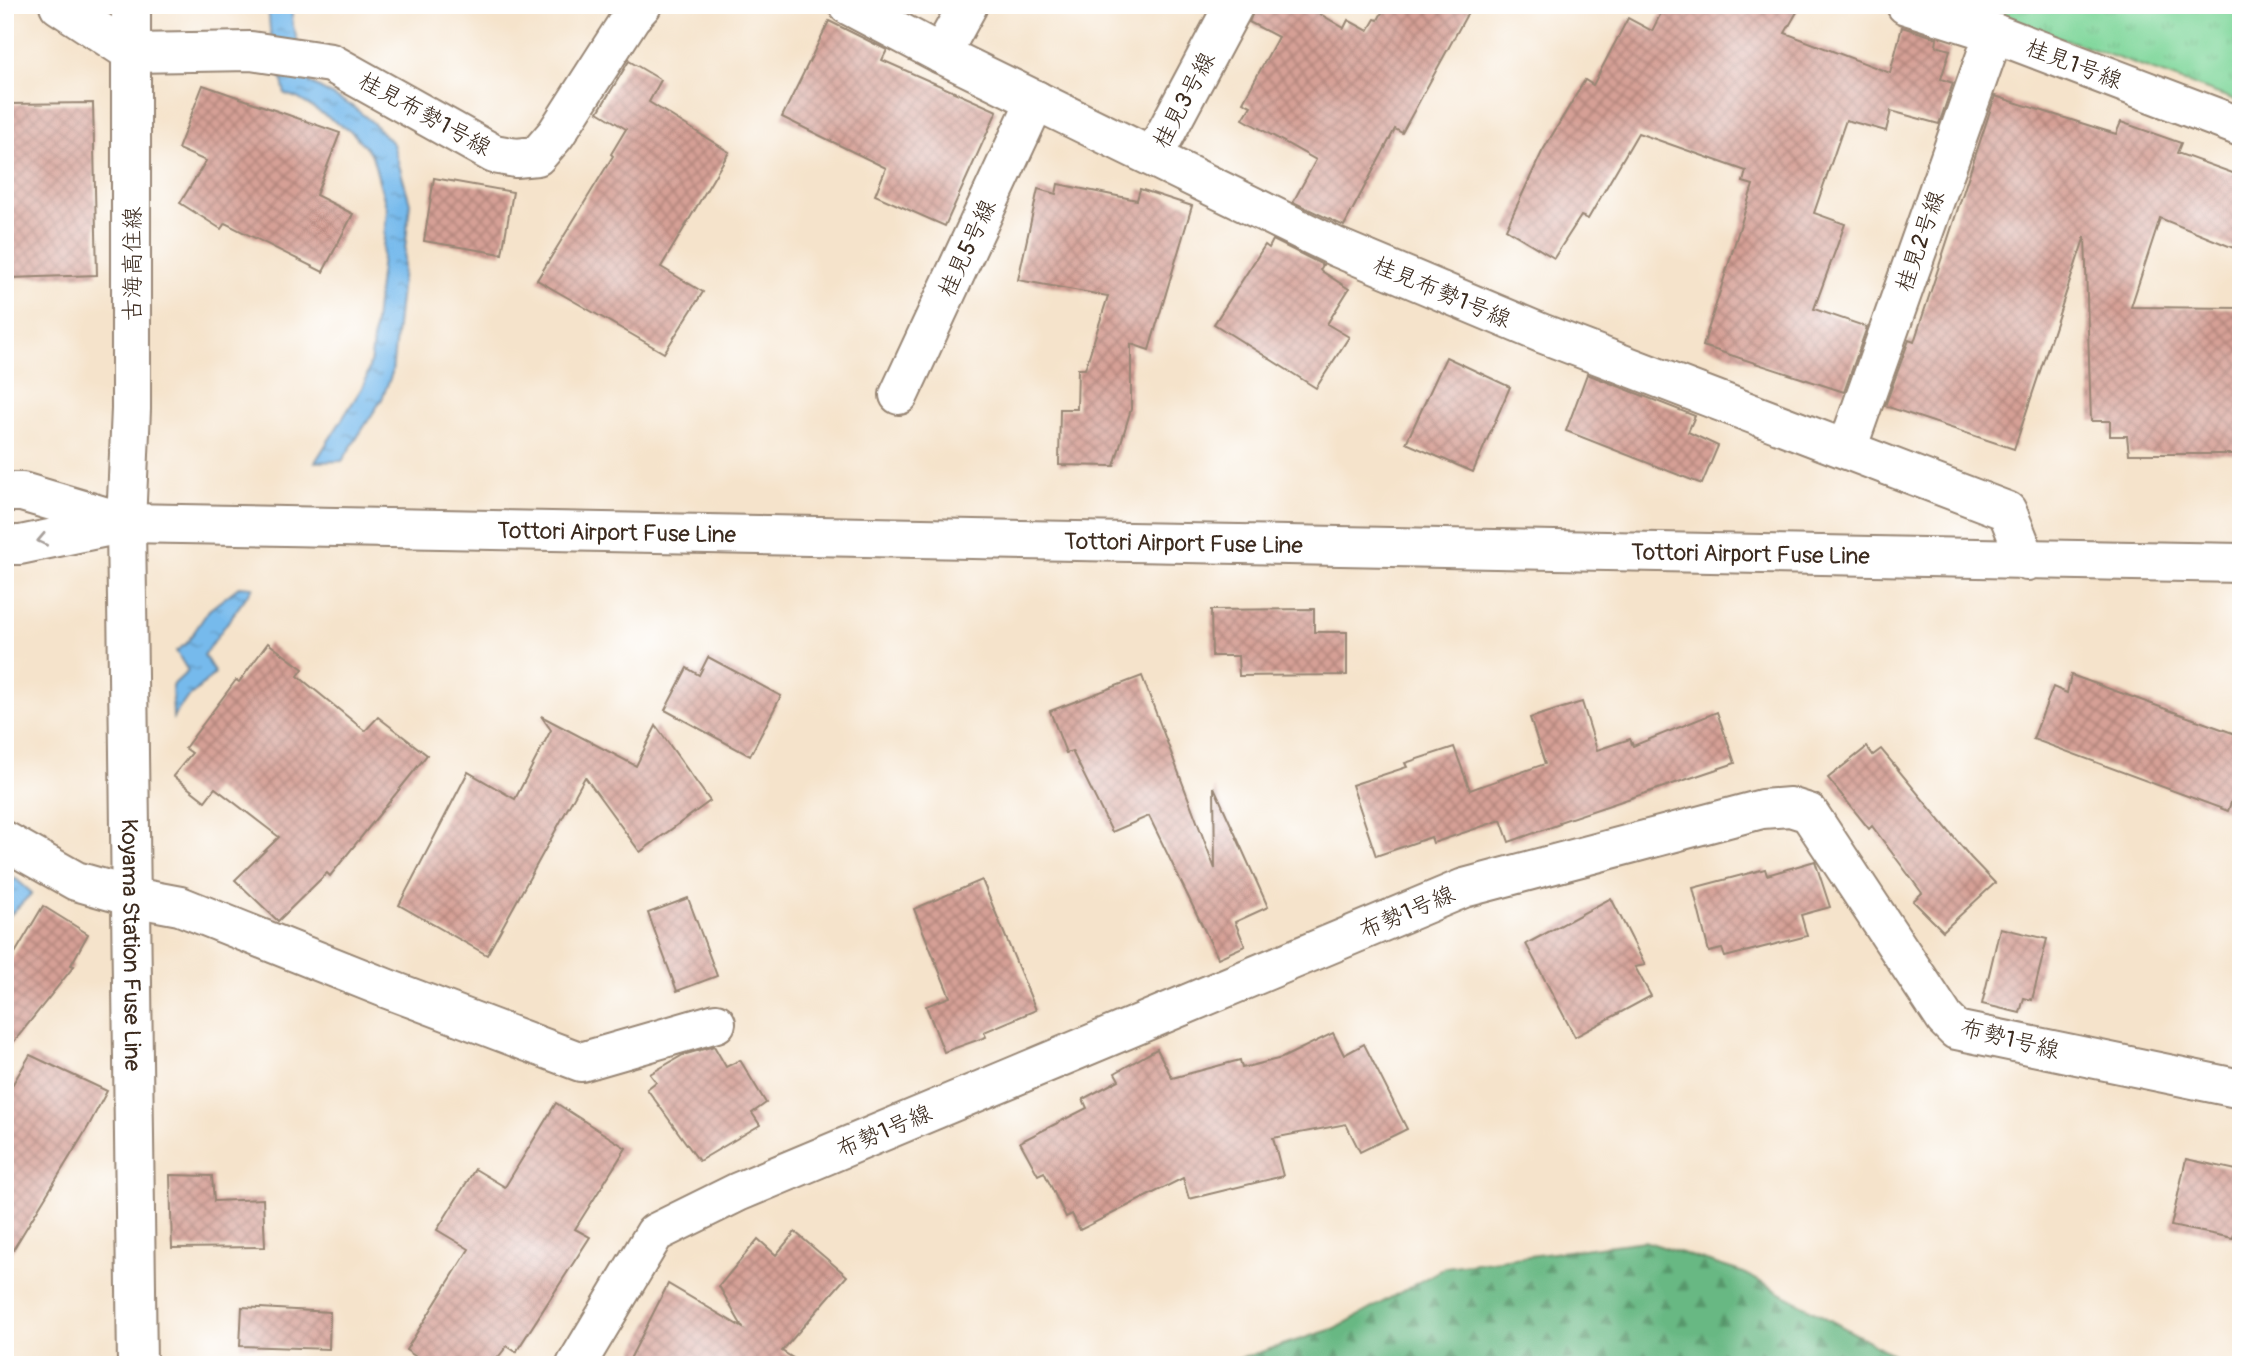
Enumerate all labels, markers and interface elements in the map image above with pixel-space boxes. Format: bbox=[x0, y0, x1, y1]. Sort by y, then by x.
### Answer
street label: 桂見1号線 bbox=[2022, 32, 2126, 96]
street label: 桂見3号線 bbox=[1147, 47, 1221, 153]
street label: 桂見布勢1号線 bbox=[354, 66, 496, 162]
street label: 桂見2号線 bbox=[1889, 187, 1951, 295]
street label: 桂見5号線 bbox=[932, 195, 1002, 301]
street label: 古海高住線 bbox=[118, 207, 147, 322]
street label: 桂見布勢1号線 bbox=[1369, 250, 1515, 334]
street label: Tottori Airport Fuse Line bbox=[497, 516, 737, 549]
street label: Tottori Airport Fuse Line bbox=[1064, 526, 1304, 560]
one-way arrow bbox=[36, 532, 48, 547]
street label: Tottori Airport Fuse Line bbox=[1631, 537, 1871, 570]
street label: Koyama Station Fuse Line bbox=[115, 818, 148, 1072]
street label: 布勢1号線 bbox=[1355, 879, 1459, 945]
street label: 布勢1号線 bbox=[1957, 1013, 2063, 1065]
street label: 布勢1号線 bbox=[832, 1098, 936, 1164]

